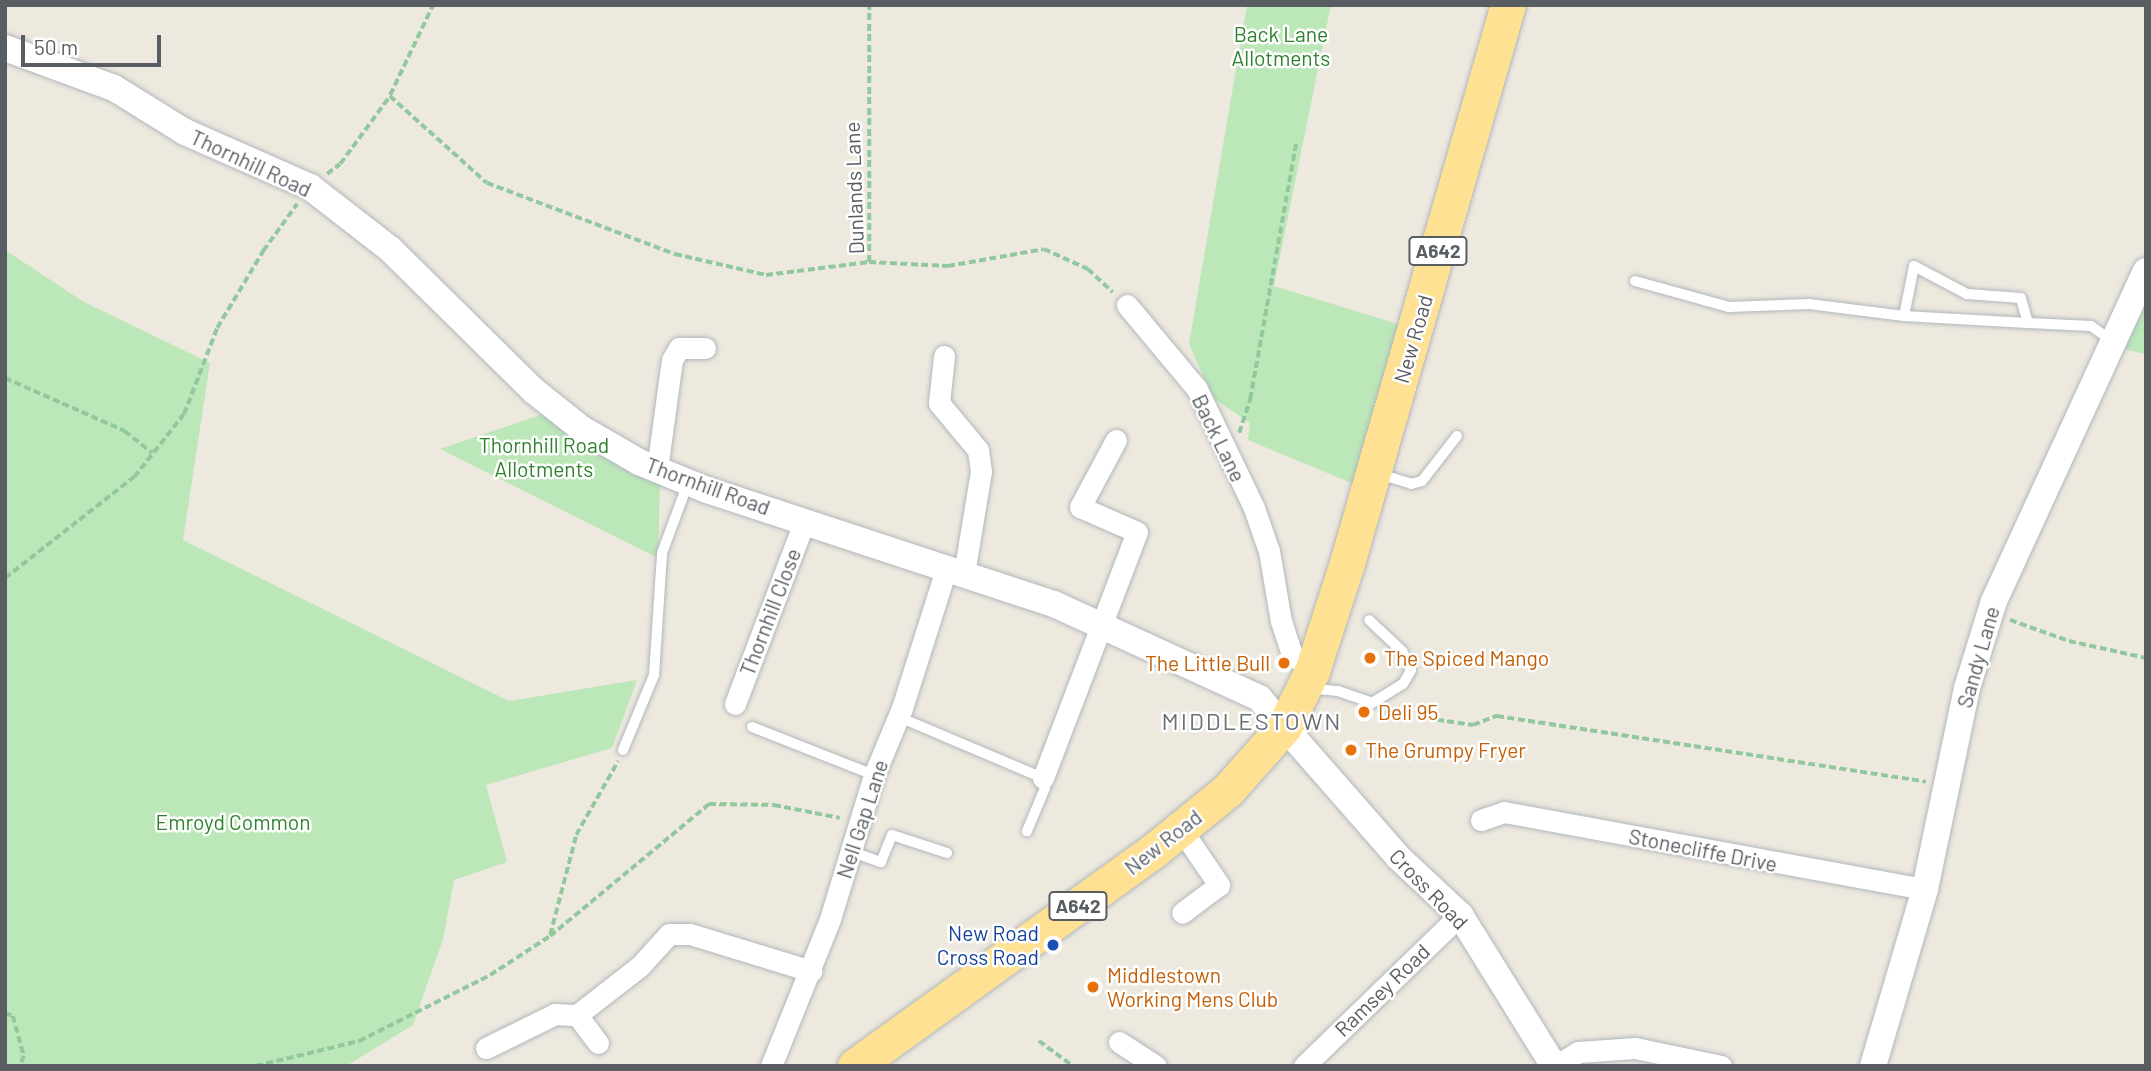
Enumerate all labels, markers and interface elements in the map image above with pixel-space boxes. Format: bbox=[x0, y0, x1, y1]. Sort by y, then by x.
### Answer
scale bar bbox=[24, 21, 164, 65]
park label: Back Lane Allotments bbox=[1232, 21, 1330, 71]
text: 50 m bbox=[34, 34, 78, 59]
street label: Dunlands Lane bbox=[839, 121, 869, 255]
street label: Thornhill Road bbox=[187, 124, 315, 202]
road number: A642 bbox=[1408, 235, 1468, 266]
street label: New Road bbox=[1388, 292, 1438, 386]
street label: Back Lane bbox=[1187, 390, 1251, 486]
park label: Thornhill Road Allotments bbox=[479, 432, 609, 482]
street label: Thornhill Road bbox=[642, 452, 774, 520]
street label: Thornhill Close bbox=[734, 545, 806, 679]
street label: Sandy Lane bbox=[1951, 603, 2005, 711]
place label: The Spiced Mango bbox=[1384, 645, 1549, 671]
place label: The Little Bull bbox=[1145, 650, 1270, 676]
marker: The Spiced Mango bbox=[1362, 650, 1378, 666]
marker: The Little Bull bbox=[1276, 655, 1292, 671]
place label: Deli 95 bbox=[1378, 699, 1438, 725]
marker: Deli 95 bbox=[1356, 704, 1372, 720]
district label: MIDDLESTOWN bbox=[1163, 707, 1341, 735]
place label: The Grumpy Fryer bbox=[1365, 737, 1526, 763]
marker: The Grumpy Fryer bbox=[1343, 742, 1359, 758]
street label: Nell Gap Lane bbox=[831, 756, 893, 882]
street label: New Road bbox=[1119, 804, 1207, 880]
park label: Emroyd Common bbox=[155, 809, 311, 835]
street label: Stonecliffe Drive bbox=[1627, 823, 1779, 877]
street label: Cross Road bbox=[1384, 843, 1474, 935]
road number: A642 bbox=[1048, 890, 1108, 922]
place label: New Road Cross Road bbox=[937, 920, 1039, 970]
marker: New Road Cross Road bbox=[1045, 937, 1061, 953]
street label: Ramsey Road bbox=[1329, 938, 1435, 1042]
place label: Middlestown Working Mens Club bbox=[1107, 962, 1278, 1012]
marker: Middlestown Working Mens Club bbox=[1085, 979, 1101, 995]

